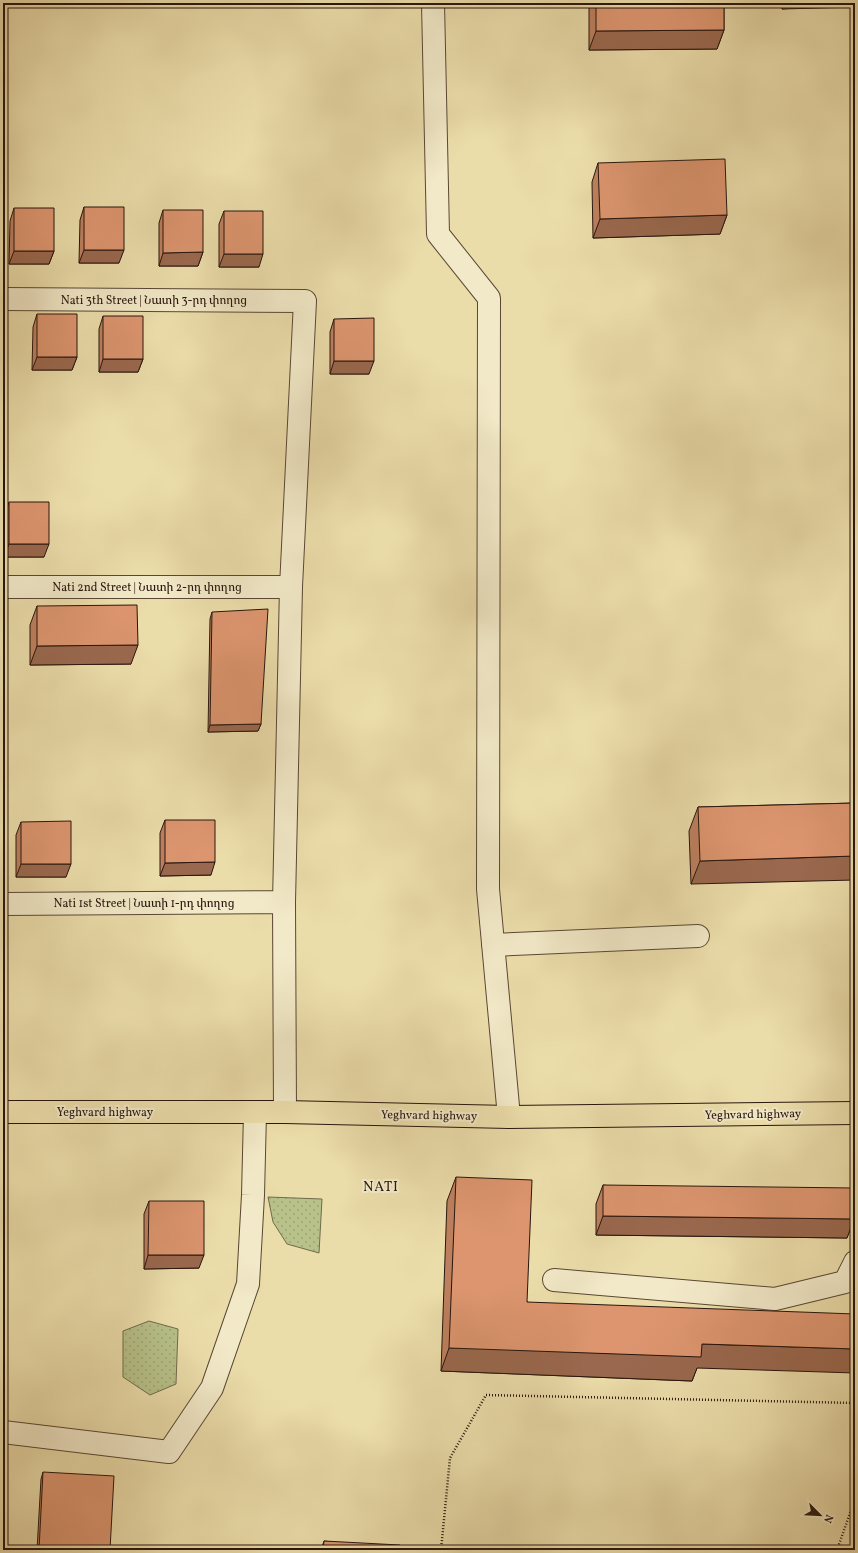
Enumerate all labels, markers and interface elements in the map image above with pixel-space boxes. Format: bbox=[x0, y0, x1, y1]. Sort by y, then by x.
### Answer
street label: Nati 3th Street | Նատի 3-րդ փողոց bbox=[61, 293, 247, 309]
street label: Nati 2nd Street | Նատի 2-րդ փողոց bbox=[52, 580, 242, 596]
street label: Nati 1st Street | Նատի 1-րդ փողոց bbox=[54, 896, 234, 912]
street label: Yeghvard highway bbox=[57, 1105, 154, 1121]
street label: Yeghvard highway bbox=[705, 1106, 802, 1124]
street label: Yeghvard highway bbox=[381, 1107, 478, 1125]
district label: NATI bbox=[363, 1178, 399, 1197]
north arrow bbox=[800, 1495, 840, 1535]
text: N bbox=[819, 1512, 836, 1525]

